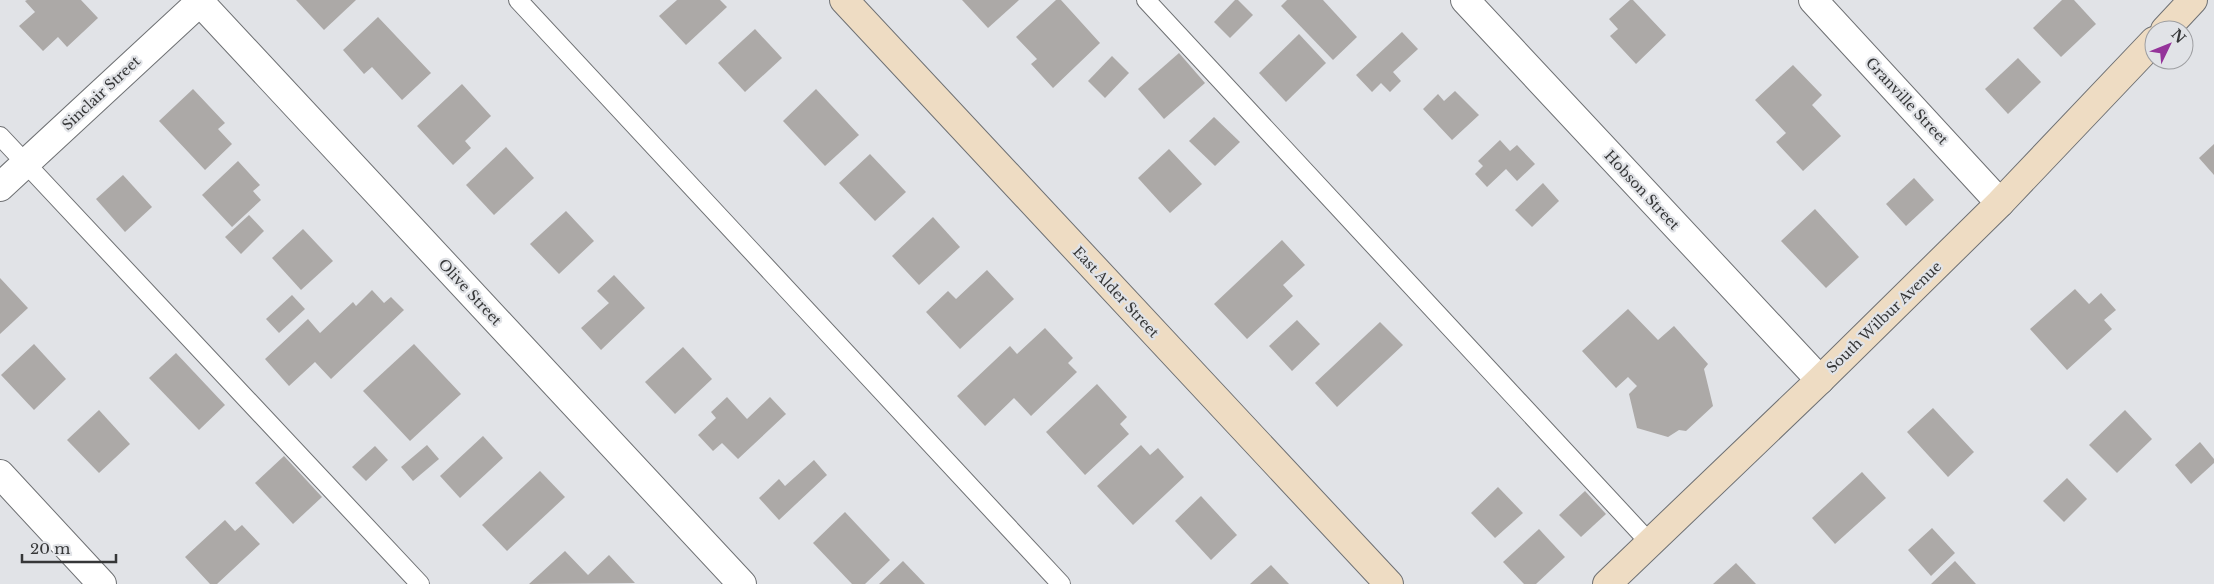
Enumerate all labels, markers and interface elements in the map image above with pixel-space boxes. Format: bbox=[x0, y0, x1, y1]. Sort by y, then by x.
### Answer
north arrow bbox=[2144, 20, 2194, 70]
text: N bbox=[2167, 25, 2190, 47]
street label: Sinclair Street bbox=[58, 52, 144, 134]
street label: Granville Street bbox=[1862, 54, 1952, 149]
street label: Hobson Street bbox=[1601, 147, 1684, 234]
street label: East Alder Street bbox=[1069, 243, 1163, 342]
street label: Olive Street bbox=[435, 255, 506, 330]
street label: South Wilbur Avenue bbox=[1823, 257, 1945, 377]
scale bar bbox=[22, 532, 116, 564]
text: 20 m bbox=[30, 539, 70, 558]

